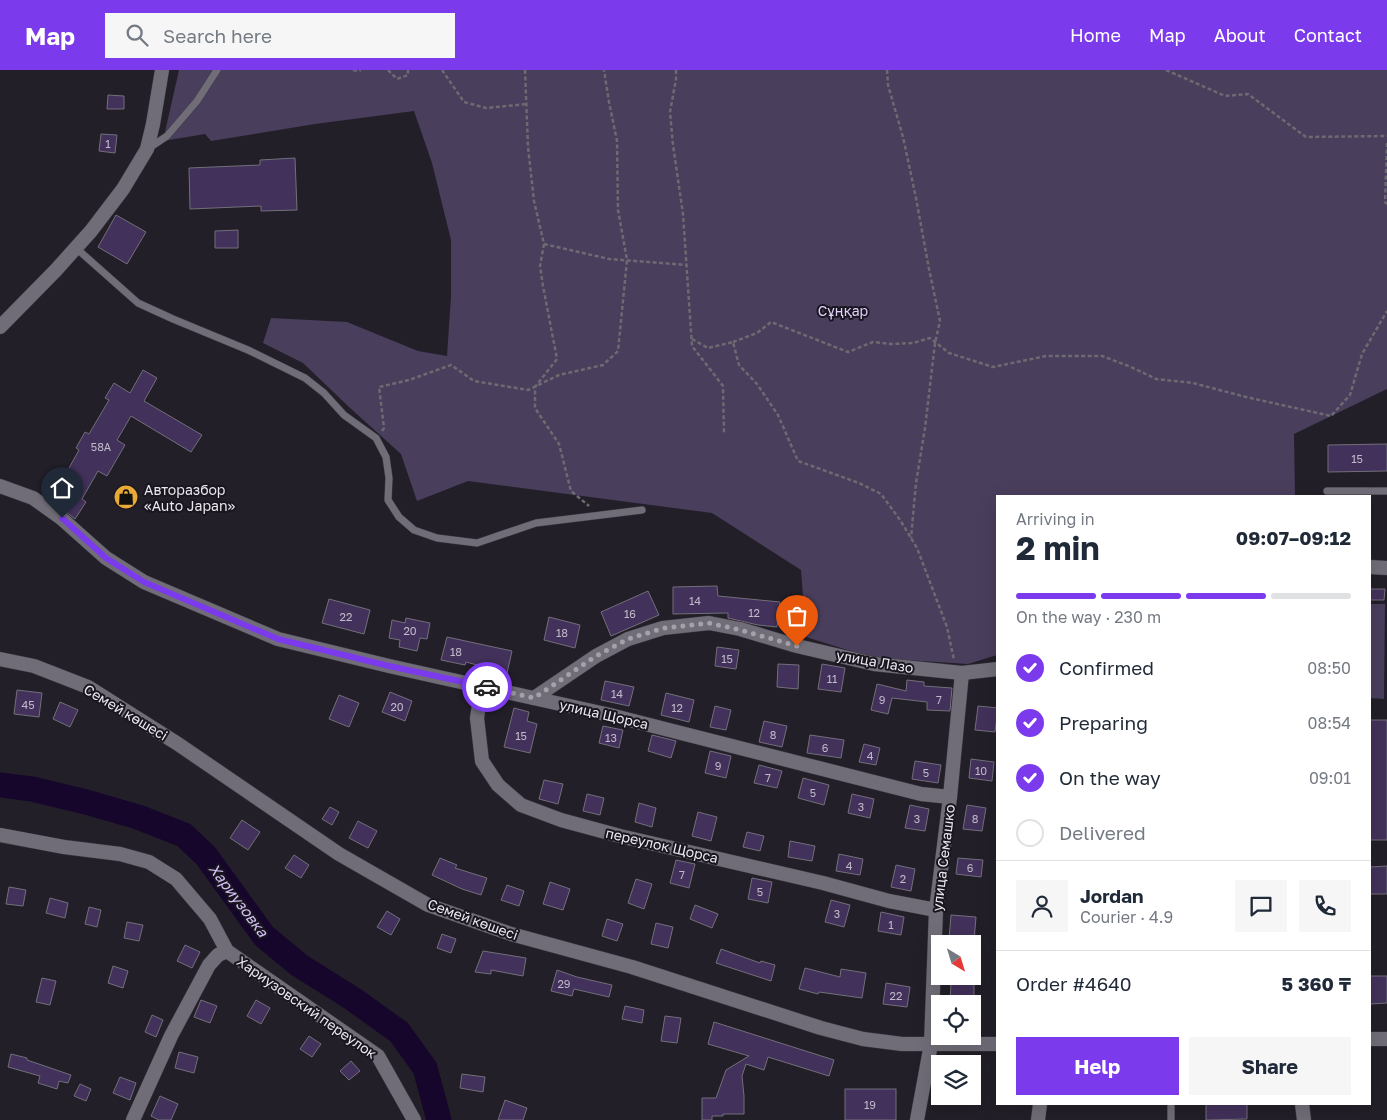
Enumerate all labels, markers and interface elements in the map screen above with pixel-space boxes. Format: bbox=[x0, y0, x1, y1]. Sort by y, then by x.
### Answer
search box bbox=[105, 13, 455, 58]
text: Map bbox=[25, 21, 75, 50]
icon: search bbox=[123, 21, 151, 49]
text: Search here bbox=[163, 24, 272, 47]
text: Home bbox=[1070, 24, 1121, 46]
text: Map bbox=[1149, 24, 1186, 46]
text: About bbox=[1214, 24, 1266, 46]
text: Contact bbox=[1294, 24, 1362, 46]
house number: 1 bbox=[105, 137, 111, 150]
park label: Сұңқар bbox=[818, 302, 868, 320]
house number: 58А bbox=[91, 440, 112, 453]
house number: 15 bbox=[1351, 452, 1363, 465]
pin bbox=[41, 467, 83, 518]
icon: home bbox=[48, 474, 76, 502]
place label: Авторазбор «Auto Japan» bbox=[144, 481, 236, 514]
shop icon: Авторазбор «Auto Japan» bbox=[113, 484, 139, 510]
text: Arriving in bbox=[1016, 509, 1095, 529]
text: 09:07–09:12 bbox=[1236, 526, 1351, 549]
text: 2 min bbox=[1016, 529, 1100, 567]
house number: 14 bbox=[689, 594, 701, 607]
pin bbox=[776, 595, 818, 646]
icon: bag bbox=[783, 602, 811, 630]
house number: 12 bbox=[748, 606, 760, 619]
house number: 16 bbox=[624, 607, 636, 620]
text: On the way · 230 m bbox=[1016, 607, 1161, 627]
house number: 22 bbox=[340, 610, 352, 623]
house number: 20 bbox=[403, 624, 417, 637]
house number: 18 bbox=[556, 626, 568, 639]
house number: 18 bbox=[450, 645, 462, 658]
street label: улица Лазо bbox=[835, 646, 915, 676]
house number: 15 bbox=[721, 652, 733, 665]
icon: check bbox=[1016, 654, 1044, 682]
text: Confirmed bbox=[1059, 656, 1154, 679]
text: 08:50 bbox=[1307, 658, 1351, 678]
courier bbox=[462, 662, 512, 712]
house number: 11 bbox=[827, 672, 837, 685]
icon: car bbox=[473, 673, 501, 701]
street label: Семей көшесі bbox=[81, 680, 171, 744]
house number: 14 bbox=[611, 687, 623, 700]
house number: 9 bbox=[879, 693, 885, 706]
house number: 7 bbox=[936, 693, 942, 706]
street label: улица Щорса bbox=[558, 695, 650, 733]
house number: 45 bbox=[21, 698, 35, 711]
house number: 20 bbox=[390, 700, 404, 713]
house number: 12 bbox=[671, 701, 683, 714]
icon: check bbox=[1016, 709, 1044, 737]
text: Preparing bbox=[1059, 711, 1148, 734]
text: 08:54 bbox=[1307, 713, 1351, 733]
house number: 8 bbox=[770, 728, 777, 741]
house number: 15 bbox=[515, 729, 527, 742]
house number: 13 bbox=[605, 731, 617, 744]
house number: 6 bbox=[822, 741, 829, 754]
house number: 4 bbox=[867, 749, 874, 762]
house number: 9 bbox=[715, 759, 721, 772]
house number: 10 bbox=[975, 764, 987, 777]
icon: check bbox=[1016, 764, 1044, 792]
house number: 5 bbox=[923, 766, 929, 779]
text: On the way bbox=[1059, 766, 1161, 789]
text: 09:01 bbox=[1309, 768, 1351, 788]
house number: 7 bbox=[765, 771, 771, 784]
house number: 5 bbox=[810, 786, 816, 799]
house number: 3 bbox=[858, 800, 864, 813]
street label: улица Семашко bbox=[928, 804, 958, 912]
house number: 3 bbox=[914, 812, 920, 825]
house number: 8 bbox=[972, 812, 979, 825]
text: Delivered bbox=[1059, 821, 1146, 844]
street label: переулок Щорса bbox=[604, 824, 720, 866]
house number: 4 bbox=[846, 859, 853, 872]
water label: Хариузовка bbox=[205, 860, 273, 941]
house number: 6 bbox=[967, 861, 974, 874]
house number: 7 bbox=[679, 868, 685, 881]
house number: 2 bbox=[900, 872, 906, 885]
button: person bbox=[1016, 880, 1068, 932]
button: chat bbox=[1235, 880, 1287, 932]
button: phone bbox=[1299, 880, 1351, 932]
text: Jordan bbox=[1080, 884, 1144, 907]
house number: 5 bbox=[757, 885, 763, 898]
street label: Семей көшесі bbox=[426, 895, 520, 943]
house number: 3 bbox=[834, 907, 840, 920]
text: Courier · 4.9 bbox=[1080, 907, 1173, 927]
house number: 1 bbox=[888, 918, 894, 931]
north arrow bbox=[931, 935, 981, 985]
map controls bbox=[931, 935, 981, 1105]
street label: Хариузовский переулок bbox=[234, 952, 380, 1062]
text: Order #4640 bbox=[1016, 972, 1132, 995]
text: 5 360 ₸ bbox=[1282, 972, 1351, 995]
house number: 29 bbox=[557, 977, 571, 990]
house number: 22 bbox=[890, 989, 902, 1002]
button: locate bbox=[931, 995, 981, 1045]
button: Help bbox=[1016, 1037, 1179, 1095]
button: Share bbox=[1189, 1037, 1351, 1095]
button: layers bbox=[931, 1055, 981, 1105]
house number: 19 bbox=[864, 1098, 876, 1111]

